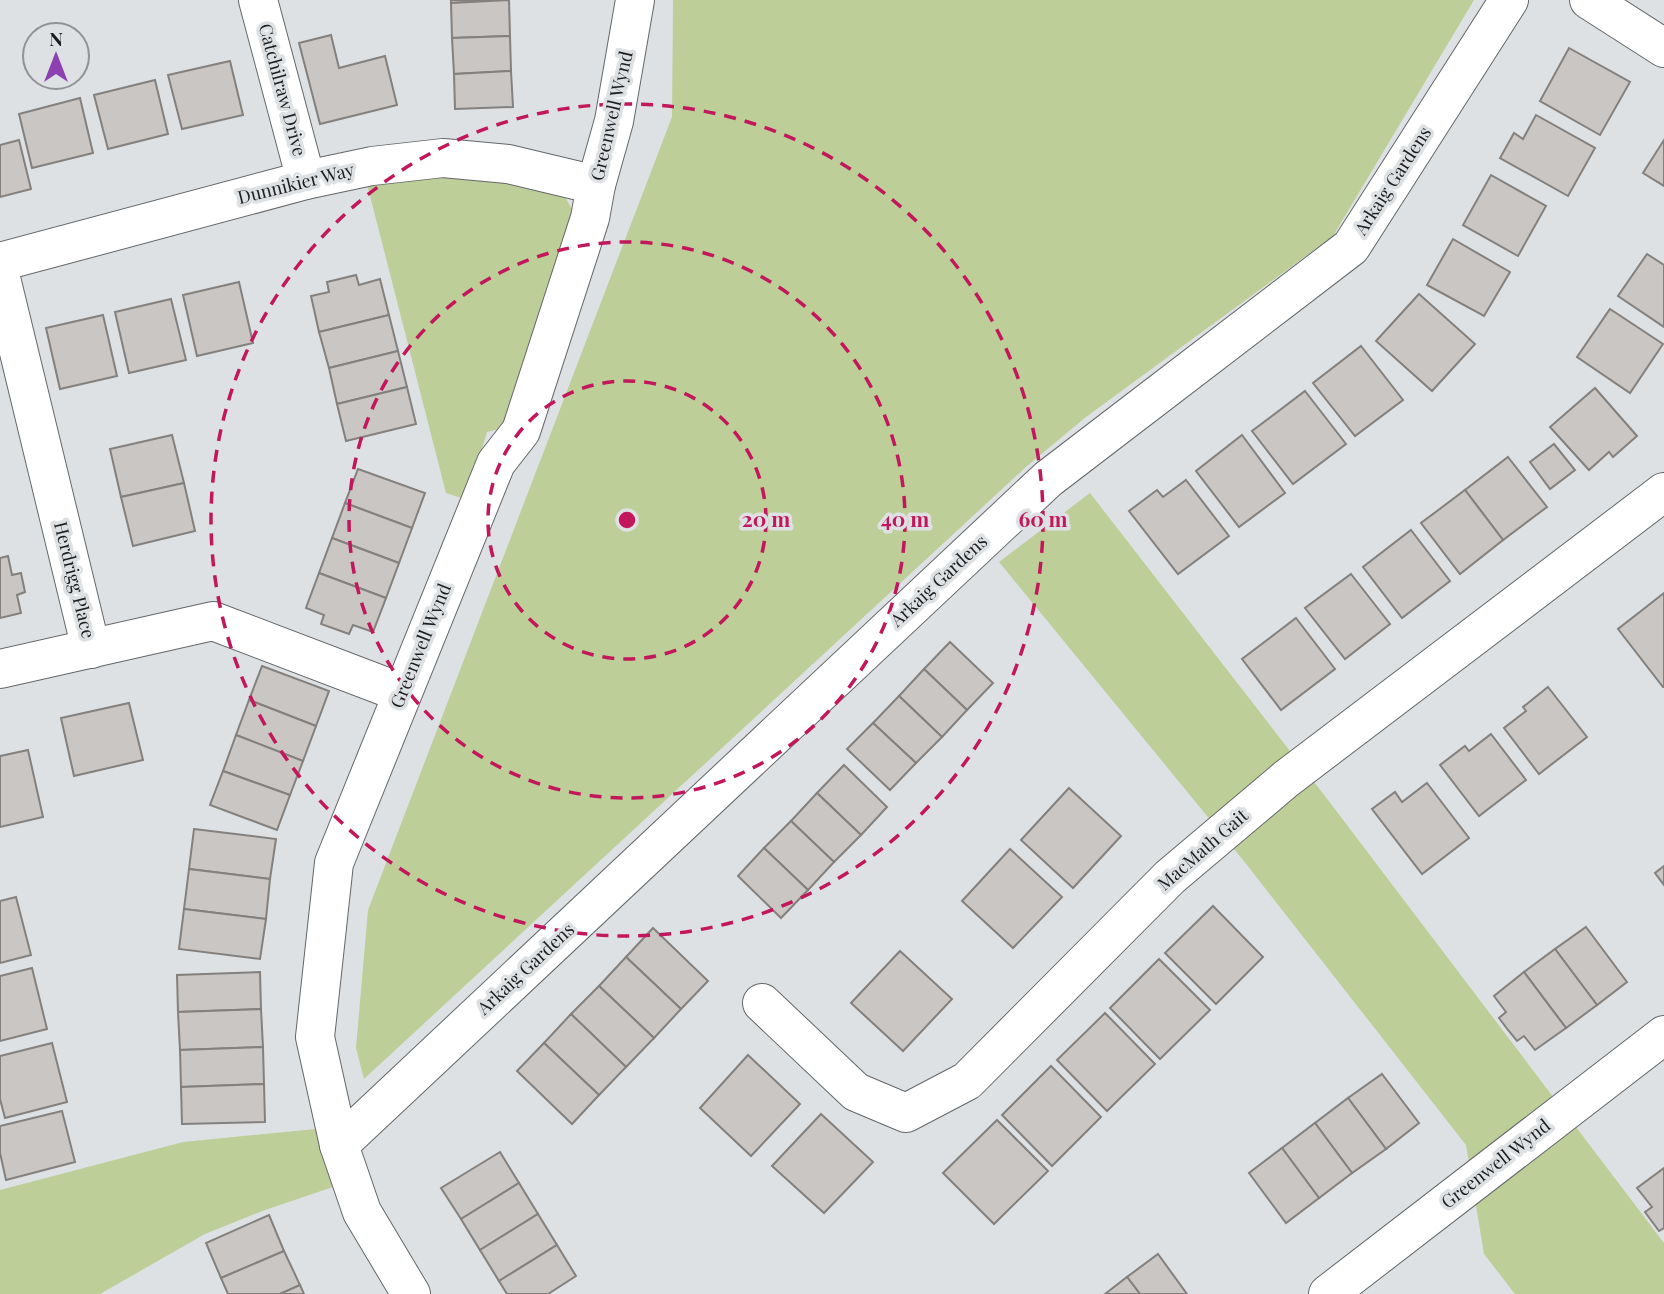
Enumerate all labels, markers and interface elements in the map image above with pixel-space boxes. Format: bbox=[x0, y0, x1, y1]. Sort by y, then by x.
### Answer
north arrow bbox=[21, 21, 91, 91]
street label: Catchilraw Drive bbox=[254, 21, 312, 159]
text: N bbox=[49, 25, 63, 51]
street label: Greenwell Wynd bbox=[584, 48, 638, 183]
street label: Arkaig Gardens bbox=[1348, 122, 1436, 240]
street label: Dunnikier Way bbox=[235, 157, 357, 209]
text: 20 m bbox=[742, 504, 790, 532]
text: 40 m bbox=[881, 504, 929, 532]
text: 60 m bbox=[1018, 504, 1068, 532]
centre of rings bbox=[615, 508, 639, 532]
street label: Herdrigg Place bbox=[49, 519, 101, 641]
street label: Arkaig Gardens bbox=[884, 529, 992, 632]
street label: Greenwell Wynd bbox=[384, 579, 456, 711]
street label: MacMath Gait bbox=[1152, 803, 1253, 895]
street label: Arkaig Gardens bbox=[471, 917, 579, 1020]
street label: Greenwell Wynd bbox=[1436, 1113, 1555, 1213]

